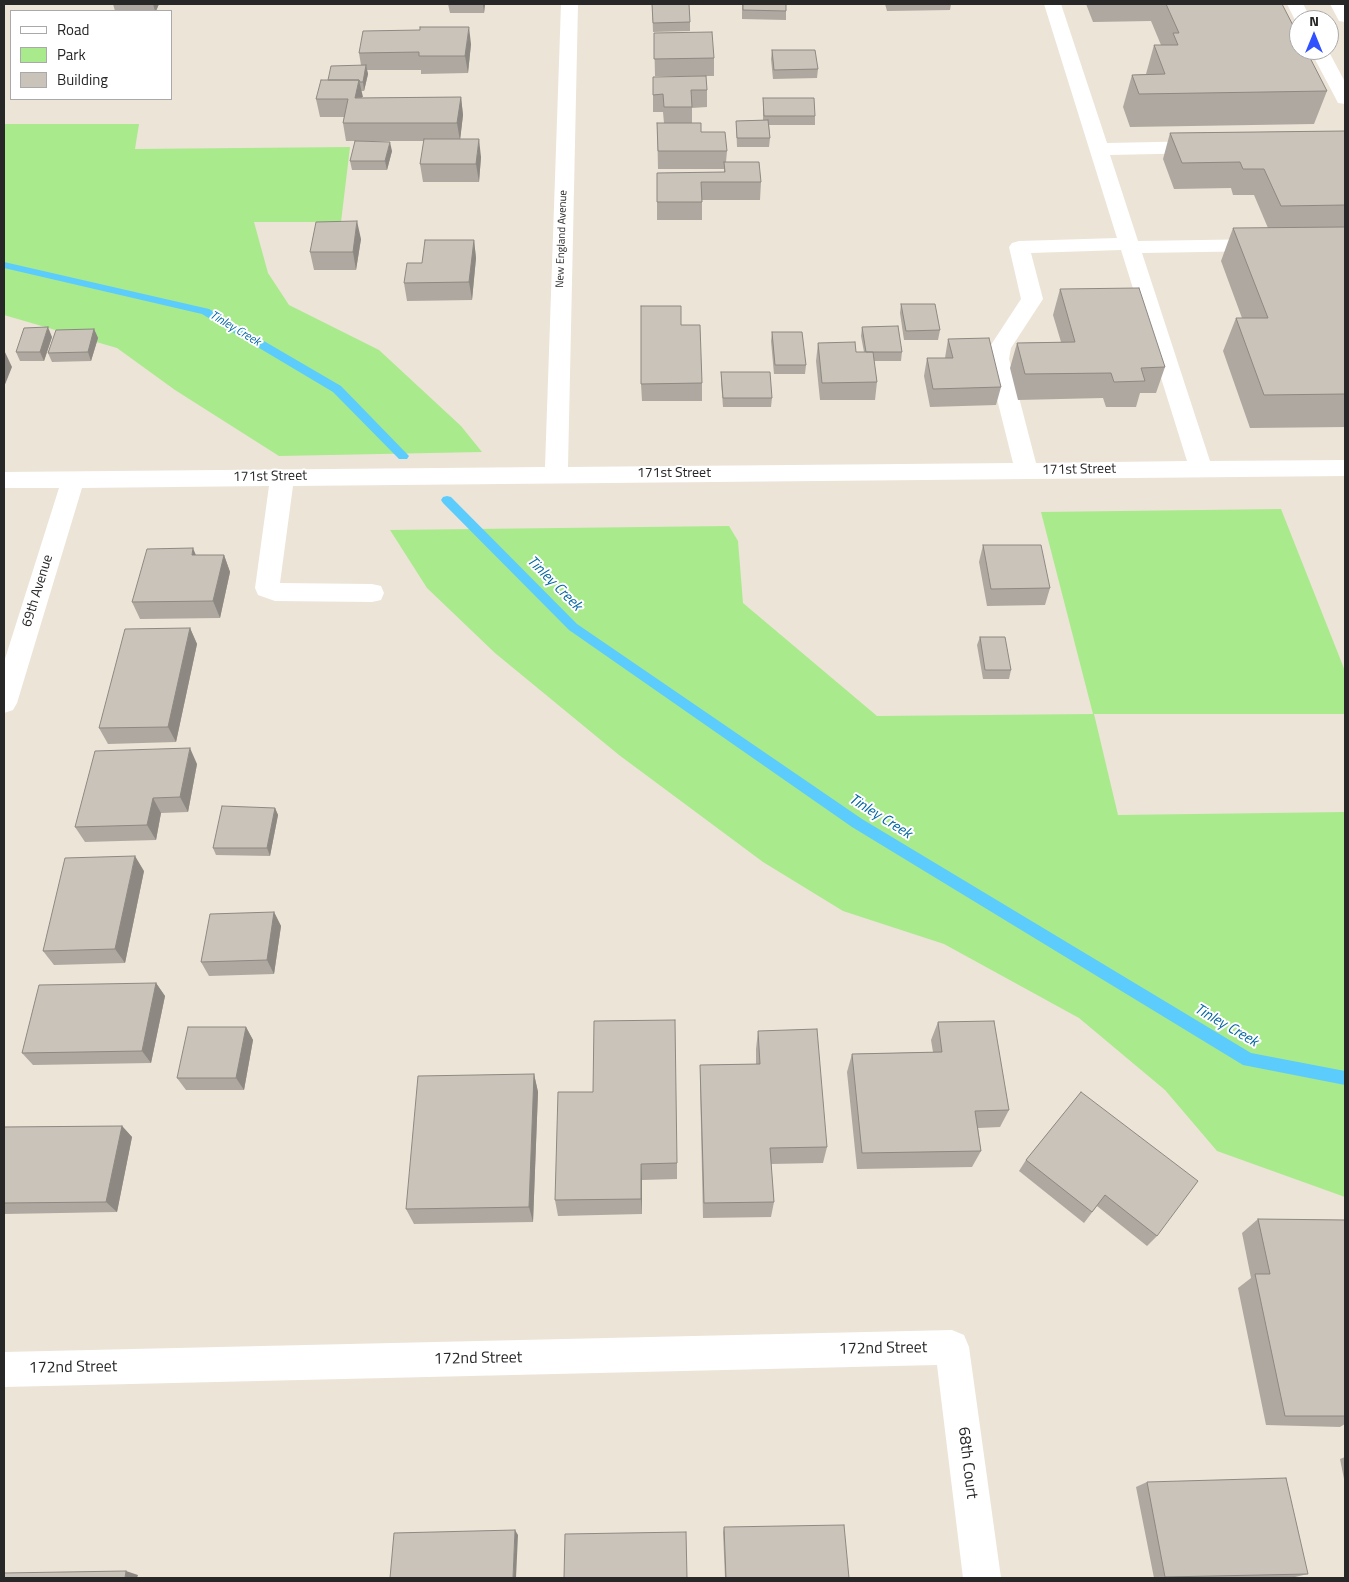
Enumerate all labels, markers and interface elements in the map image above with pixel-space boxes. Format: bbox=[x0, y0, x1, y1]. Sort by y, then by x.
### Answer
legend bbox=[10, 10, 172, 100]
north arrow bbox=[1289, 10, 1339, 60]
text: N bbox=[1309, 10, 1319, 31]
text: Road bbox=[57, 18, 89, 41]
text: Park bbox=[57, 43, 86, 66]
text: Building bbox=[57, 68, 108, 91]
street label: New England Avenue bbox=[554, 190, 570, 288]
water label: Tinley Creek bbox=[207, 308, 263, 350]
street label: 171st Street bbox=[1042, 461, 1116, 479]
street label: 171st Street bbox=[637, 466, 711, 482]
street label: 171st Street bbox=[233, 468, 307, 486]
street label: 69th Avenue bbox=[19, 553, 57, 629]
water label: Tinley Creek bbox=[523, 553, 585, 615]
water label: Tinley Creek bbox=[845, 791, 915, 843]
water label: Tinley Creek bbox=[1191, 1001, 1261, 1051]
street label: 172nd Street bbox=[838, 1339, 928, 1359]
street label: 172nd Street bbox=[433, 1349, 523, 1369]
street label: 172nd Street bbox=[28, 1358, 118, 1378]
street label: 68th Court bbox=[953, 1426, 981, 1500]

